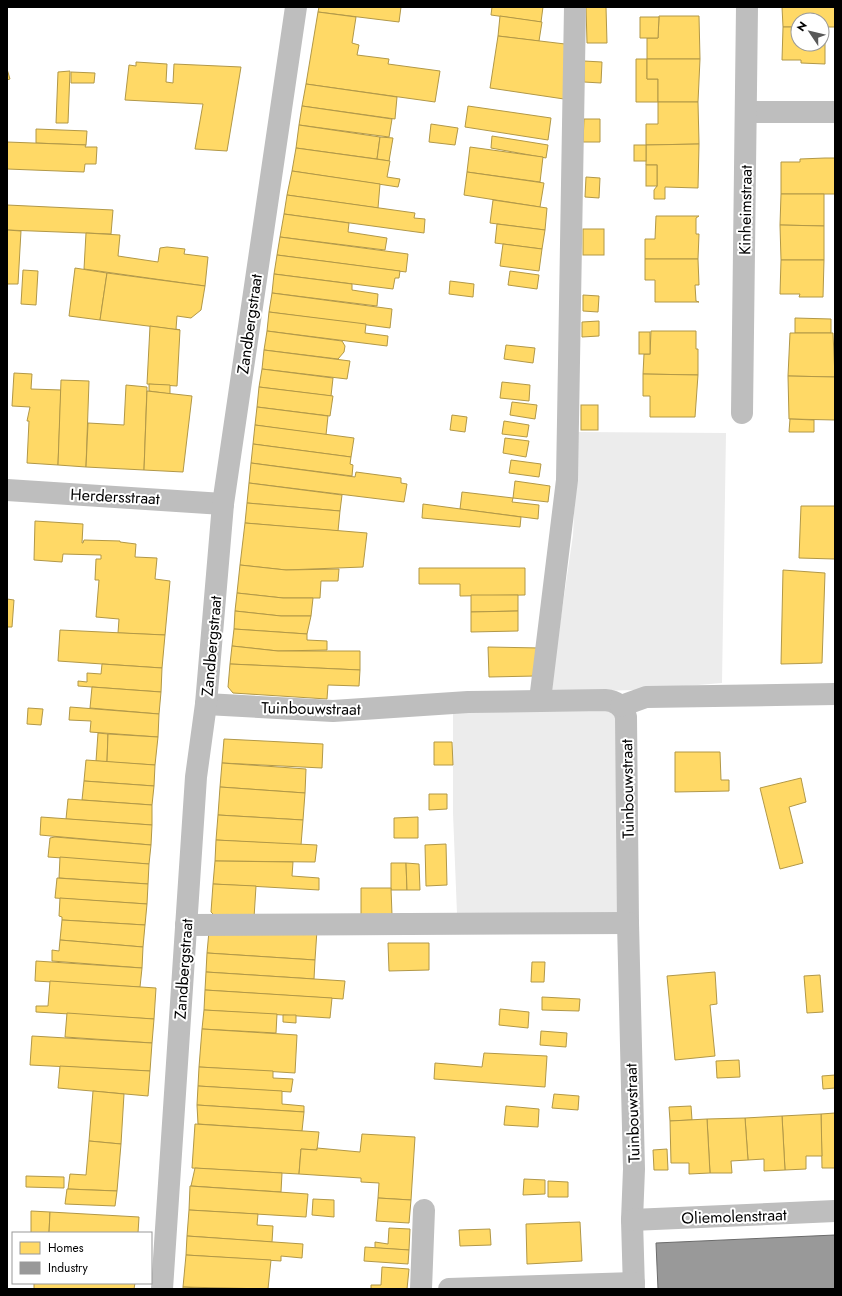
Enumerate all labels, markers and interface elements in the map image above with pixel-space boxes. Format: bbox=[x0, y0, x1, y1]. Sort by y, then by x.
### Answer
north arrow bbox=[790, 12, 830, 52]
text: N bbox=[793, 18, 811, 34]
street label: Kinheimstraat bbox=[733, 165, 758, 255]
street label: Zandbergstraat bbox=[231, 272, 268, 376]
street label: Herdersstraat bbox=[70, 483, 160, 510]
street label: Zandbergstraat bbox=[196, 595, 227, 697]
street label: Tuinbouwstraat bbox=[261, 696, 361, 721]
street label: Tuinbouwstraat bbox=[615, 739, 640, 839]
street label: Zandbergstraat bbox=[169, 918, 198, 1020]
street label: Tuinbouwstraat bbox=[619, 1063, 646, 1163]
street label: Oliemolenstraat bbox=[681, 1203, 787, 1230]
legend bbox=[12, 1232, 152, 1284]
text: Homes bbox=[48, 1239, 84, 1257]
text: Industry bbox=[48, 1259, 89, 1277]

